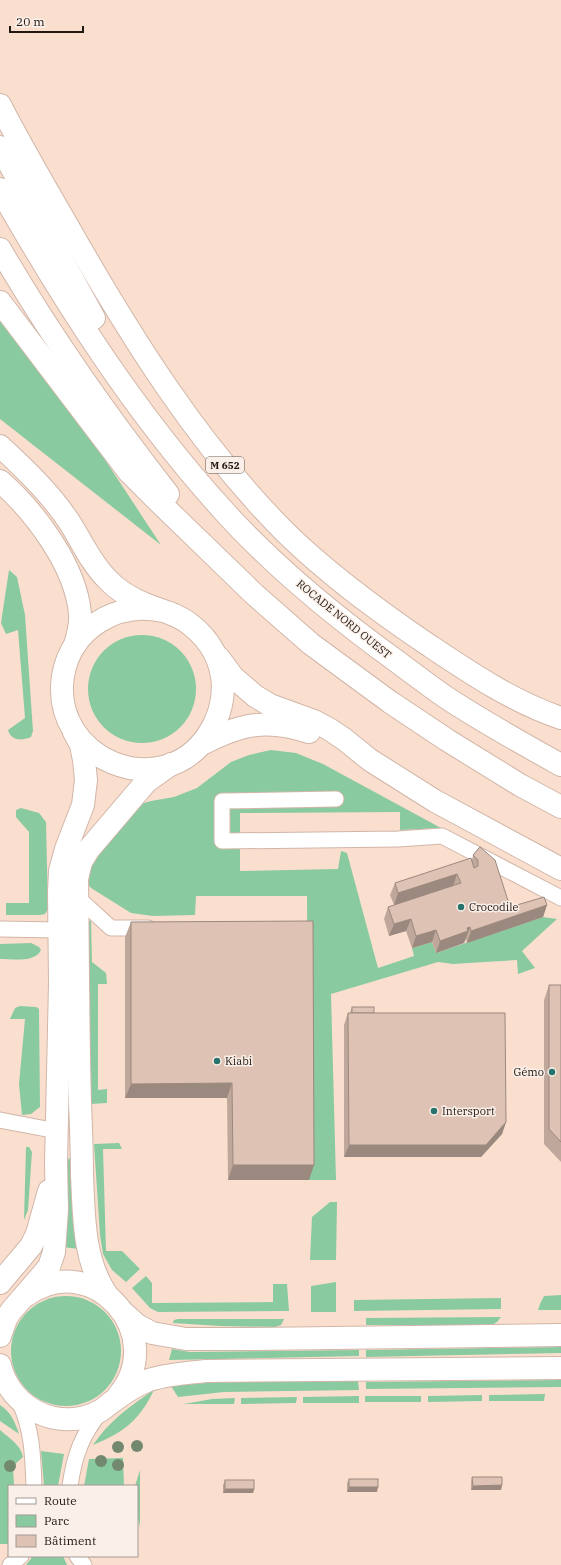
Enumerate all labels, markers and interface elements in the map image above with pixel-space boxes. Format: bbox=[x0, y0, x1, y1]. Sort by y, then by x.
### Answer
scale bar bbox=[10, 8, 83, 34]
text: 20 m bbox=[16, 14, 45, 29]
road number: M 652 bbox=[206, 457, 244, 473]
street label: ROCADE NORD OUEST bbox=[294, 576, 394, 662]
place label: Crocodile bbox=[469, 900, 518, 914]
marker: Crocodile bbox=[456, 902, 466, 912]
place label: Kiabi bbox=[225, 1054, 253, 1068]
marker: Kiabi bbox=[212, 1056, 222, 1066]
place label: Gémo bbox=[513, 1065, 544, 1079]
marker: Gémo bbox=[547, 1067, 557, 1077]
place label: Intersport bbox=[442, 1104, 495, 1118]
marker: Intersport bbox=[429, 1106, 439, 1116]
legend bbox=[8, 1485, 138, 1557]
text: Route bbox=[44, 1493, 77, 1508]
text: Parc bbox=[44, 1513, 69, 1528]
text: Bâtiment bbox=[44, 1533, 96, 1548]

